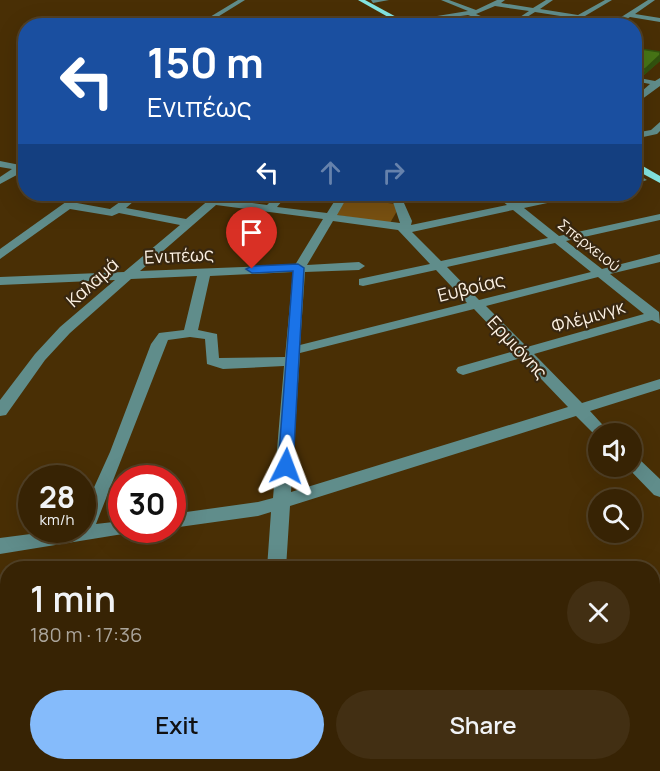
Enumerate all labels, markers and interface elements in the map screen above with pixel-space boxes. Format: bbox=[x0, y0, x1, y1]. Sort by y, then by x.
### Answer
text: 150 m bbox=[147, 33, 264, 91]
icon: left bbox=[48, 42, 126, 120]
text: Ενιπέως bbox=[147, 88, 252, 125]
icon: left bbox=[251, 156, 284, 189]
icon: ahead bbox=[314, 156, 347, 189]
icon: right bbox=[377, 156, 410, 189]
pin bbox=[226, 207, 277, 269]
street label: Σπερχειού bbox=[553, 214, 625, 276]
icon: arrive bbox=[235, 216, 268, 249]
street label: Ενιπέως bbox=[144, 241, 214, 269]
street label: Καλαμά bbox=[61, 252, 123, 312]
street label: Ευβοίας bbox=[435, 267, 507, 307]
street label: Φλέμινγκ bbox=[549, 294, 628, 338]
street label: Ερμιόνης bbox=[483, 310, 553, 384]
map controls bbox=[588, 423, 642, 543]
button: sound bbox=[588, 423, 642, 477]
position arrow bbox=[254, 434, 318, 498]
speed limit sign: 30 bbox=[108, 465, 186, 543]
text: 28 bbox=[39, 476, 75, 517]
button: search bbox=[588, 489, 642, 543]
text: km/h bbox=[40, 509, 74, 530]
text: 1 min bbox=[30, 574, 116, 623]
button: close bbox=[567, 581, 630, 644]
text: 180 m · 17:36 bbox=[30, 621, 142, 648]
button: Exit bbox=[30, 690, 324, 759]
button: Share bbox=[336, 690, 630, 759]

